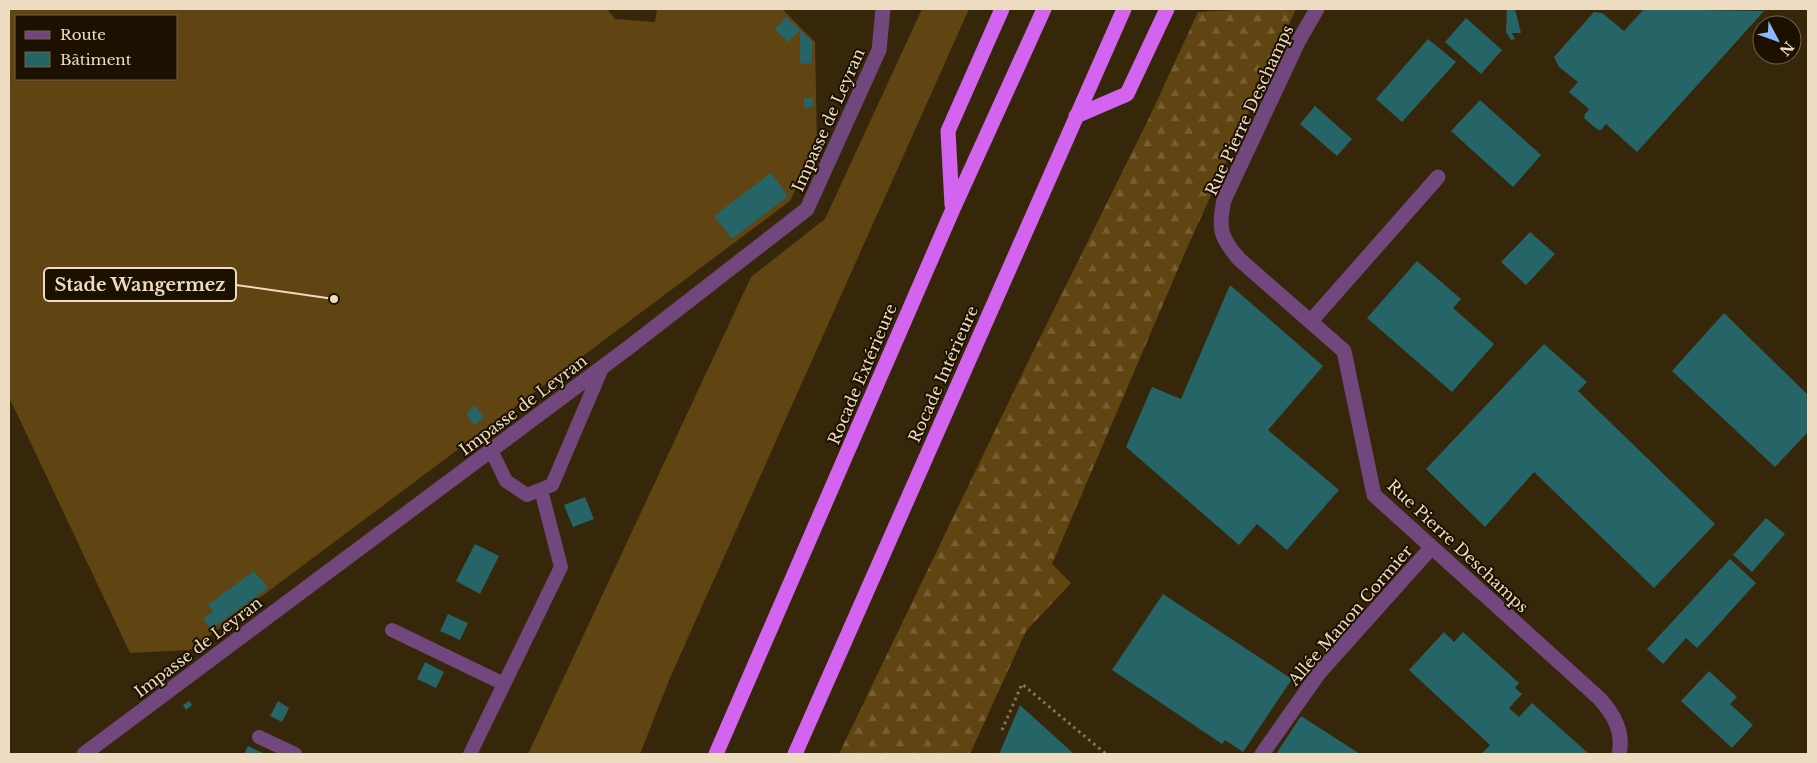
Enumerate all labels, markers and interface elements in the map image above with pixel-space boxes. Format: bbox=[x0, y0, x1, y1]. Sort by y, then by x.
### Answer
legend bbox=[15, 15, 178, 80]
north arrow bbox=[1752, 15, 1802, 65]
street label: Rue Pierre Deschamps bbox=[1201, 22, 1297, 198]
text: Route bbox=[60, 25, 106, 44]
text: N bbox=[1776, 38, 1798, 59]
street label: Impasse de Leyran bbox=[787, 45, 869, 195]
text: Bâtiment bbox=[60, 50, 132, 69]
callout: Stade Wangermez bbox=[44, 268, 236, 301]
text: Stade Wangermez bbox=[54, 274, 226, 296]
street label: Rocade Extérieure bbox=[823, 301, 901, 447]
street label: Rocade Intérieure bbox=[904, 303, 982, 445]
street label: Impasse de Leyran bbox=[455, 350, 591, 460]
street label: Rue Pierre Deschamps bbox=[1383, 475, 1533, 617]
street label: Allée Manon Cormier bbox=[1283, 540, 1417, 690]
street label: Impasse de Leyran bbox=[130, 592, 266, 702]

